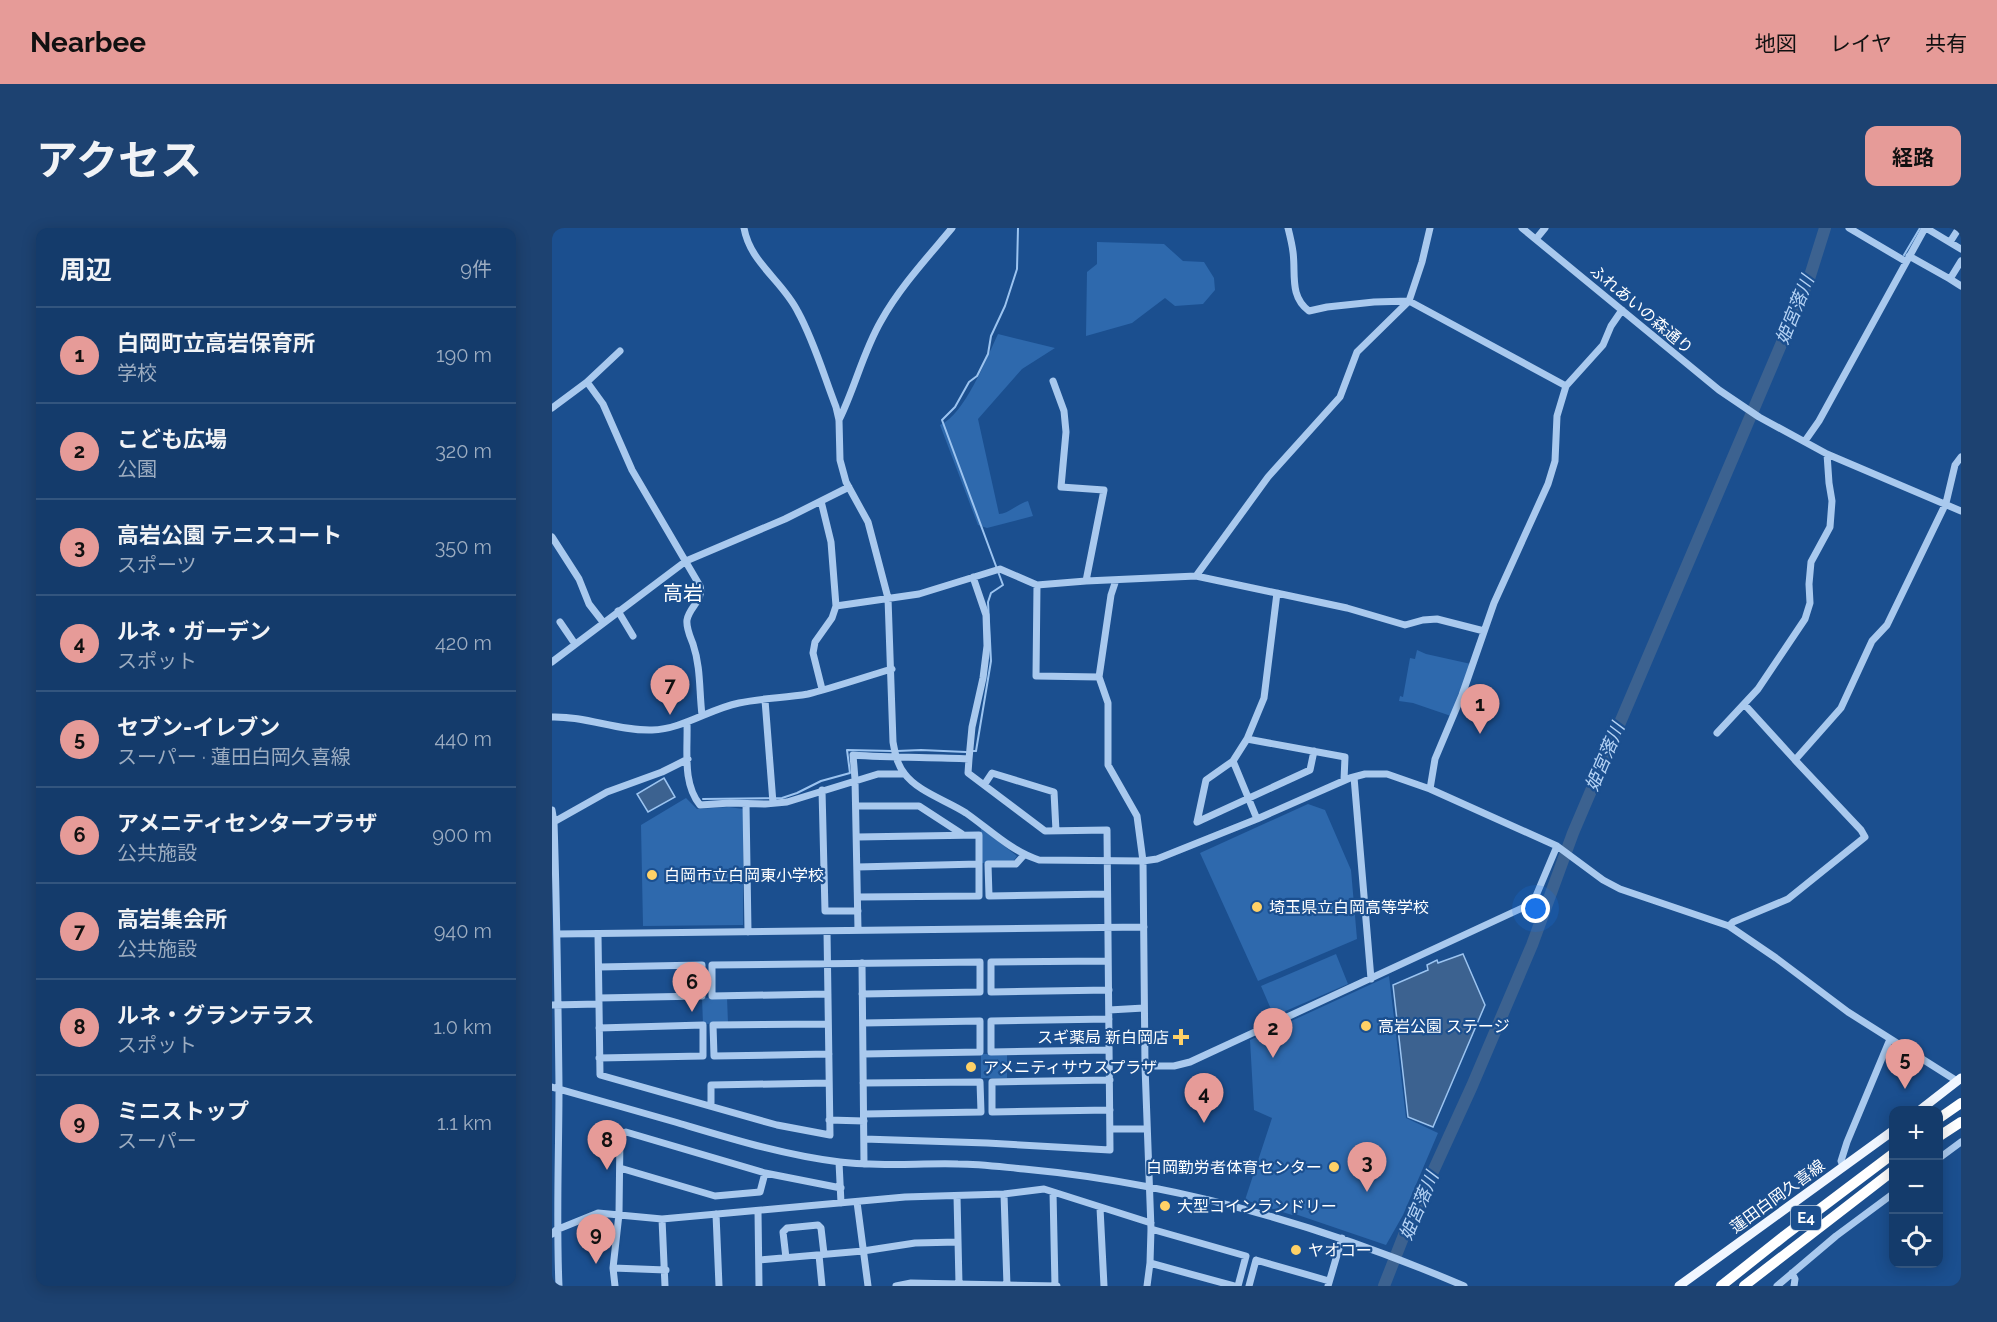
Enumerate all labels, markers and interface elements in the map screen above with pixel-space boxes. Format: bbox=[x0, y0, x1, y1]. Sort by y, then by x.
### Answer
text: Nearbee bbox=[30, 26, 146, 59]
text: 地図 bbox=[1755, 31, 1797, 56]
text: レイヤ bbox=[1830, 31, 1892, 56]
text: 共有 bbox=[1925, 31, 1967, 56]
button: 経路 bbox=[1865, 126, 1961, 186]
text: アクセス bbox=[36, 136, 202, 185]
text: 周辺 bbox=[60, 255, 112, 285]
text: 9件 bbox=[460, 257, 492, 281]
street label: ふれあいの森通り bbox=[1587, 261, 1697, 358]
water label: 姫宮落川 bbox=[1771, 271, 1819, 347]
text: 白岡町立高岩保育所 bbox=[117, 330, 315, 356]
text: 1 bbox=[75, 343, 84, 367]
text: 190 m bbox=[436, 343, 492, 367]
text: 学校 bbox=[117, 361, 157, 385]
text: こども広場 bbox=[117, 426, 227, 452]
text: 2 bbox=[74, 439, 85, 463]
text: 320 m bbox=[435, 439, 492, 463]
text: 公園 bbox=[117, 457, 157, 481]
text: 高岩公園 テニスコート bbox=[117, 522, 342, 548]
text: 3 bbox=[74, 535, 85, 559]
text: 350 m bbox=[435, 535, 492, 559]
text: スポーツ bbox=[117, 553, 197, 577]
district label: 高岩 bbox=[663, 581, 703, 605]
text: ルネ・ガーデン bbox=[117, 618, 271, 644]
text: 4 bbox=[74, 631, 85, 655]
text: 420 m bbox=[435, 631, 492, 655]
text: スポット bbox=[117, 649, 197, 673]
pin: 7 bbox=[650, 666, 690, 715]
pin: 1 bbox=[1460, 684, 1500, 734]
text: セブン-イレブン bbox=[117, 714, 280, 740]
water label: 姫宮落川 bbox=[1581, 718, 1629, 794]
text: 5 bbox=[74, 727, 85, 751]
text: 440 m bbox=[434, 727, 492, 751]
text: スーパー · 蓮田白岡久喜線 bbox=[117, 745, 351, 769]
text: アメニティセンタープラザ bbox=[117, 810, 377, 836]
text: 6 bbox=[73, 823, 86, 847]
text: 900 m bbox=[432, 823, 492, 847]
text: 公共施設 bbox=[117, 841, 197, 865]
place label: 白岡市立白岡東小学校 bbox=[664, 866, 824, 885]
marker: 白岡市立白岡東小学校 bbox=[645, 868, 659, 882]
your location bbox=[1521, 894, 1550, 923]
place label: 埼玉県立白岡高等学校 bbox=[1269, 898, 1429, 917]
marker: 埼玉県立白岡高等学校 bbox=[1250, 900, 1264, 914]
text: 高岩集会所 bbox=[117, 906, 227, 932]
text: 7 bbox=[74, 919, 85, 943]
text: 940 m bbox=[434, 919, 492, 943]
text: 公共施設 bbox=[117, 937, 197, 961]
pin: 6 bbox=[672, 962, 712, 1012]
text: ルネ・グランテラス bbox=[117, 1002, 315, 1028]
pin: 2 bbox=[1254, 1008, 1292, 1058]
text: 8 bbox=[73, 1015, 86, 1039]
text: 1.0 km bbox=[433, 1015, 492, 1039]
place label: 高岩公園 ステージ bbox=[1378, 1017, 1510, 1036]
marker: 高岩公園 ステージ bbox=[1359, 1019, 1373, 1033]
place label: スギ薬局 新白岡店 bbox=[1037, 1028, 1169, 1047]
marker: スギ薬局 新白岡店 bbox=[1174, 1030, 1188, 1044]
text: スポット bbox=[117, 1033, 197, 1057]
pin: 5 bbox=[1886, 1040, 1924, 1089]
place label: アメニティサウスプラザ bbox=[983, 1058, 1157, 1077]
marker: アメニティサウスプラザ bbox=[964, 1060, 978, 1074]
pin: 4 bbox=[1184, 1074, 1224, 1123]
text: ミニストップ bbox=[117, 1098, 249, 1124]
map controls bbox=[1889, 1106, 1943, 1268]
button: + bbox=[1889, 1106, 1943, 1160]
text: 9 bbox=[74, 1111, 85, 1135]
text: 1.1 km bbox=[437, 1111, 492, 1135]
pin: 8 bbox=[588, 1120, 626, 1170]
text: スーパー bbox=[117, 1129, 197, 1153]
pin: 3 bbox=[1348, 1142, 1386, 1192]
street label: 蓮田白岡久喜線 bbox=[1726, 1156, 1828, 1237]
place label: 白岡勤労者体育センター bbox=[1146, 1158, 1322, 1177]
marker: 白岡勤労者体育センター bbox=[1327, 1160, 1341, 1174]
button: − bbox=[1889, 1160, 1943, 1214]
water label: 姫宮落川 bbox=[1395, 1167, 1443, 1243]
place label: 大型コインランドリー bbox=[1177, 1197, 1337, 1216]
marker: 大型コインランドリー bbox=[1158, 1199, 1172, 1213]
road number: E4 bbox=[1791, 1206, 1821, 1230]
pin: 9 bbox=[576, 1214, 615, 1264]
button: locate bbox=[1889, 1214, 1943, 1268]
place label: ヤオコー bbox=[1308, 1241, 1372, 1260]
marker: ヤオコー bbox=[1289, 1243, 1303, 1257]

